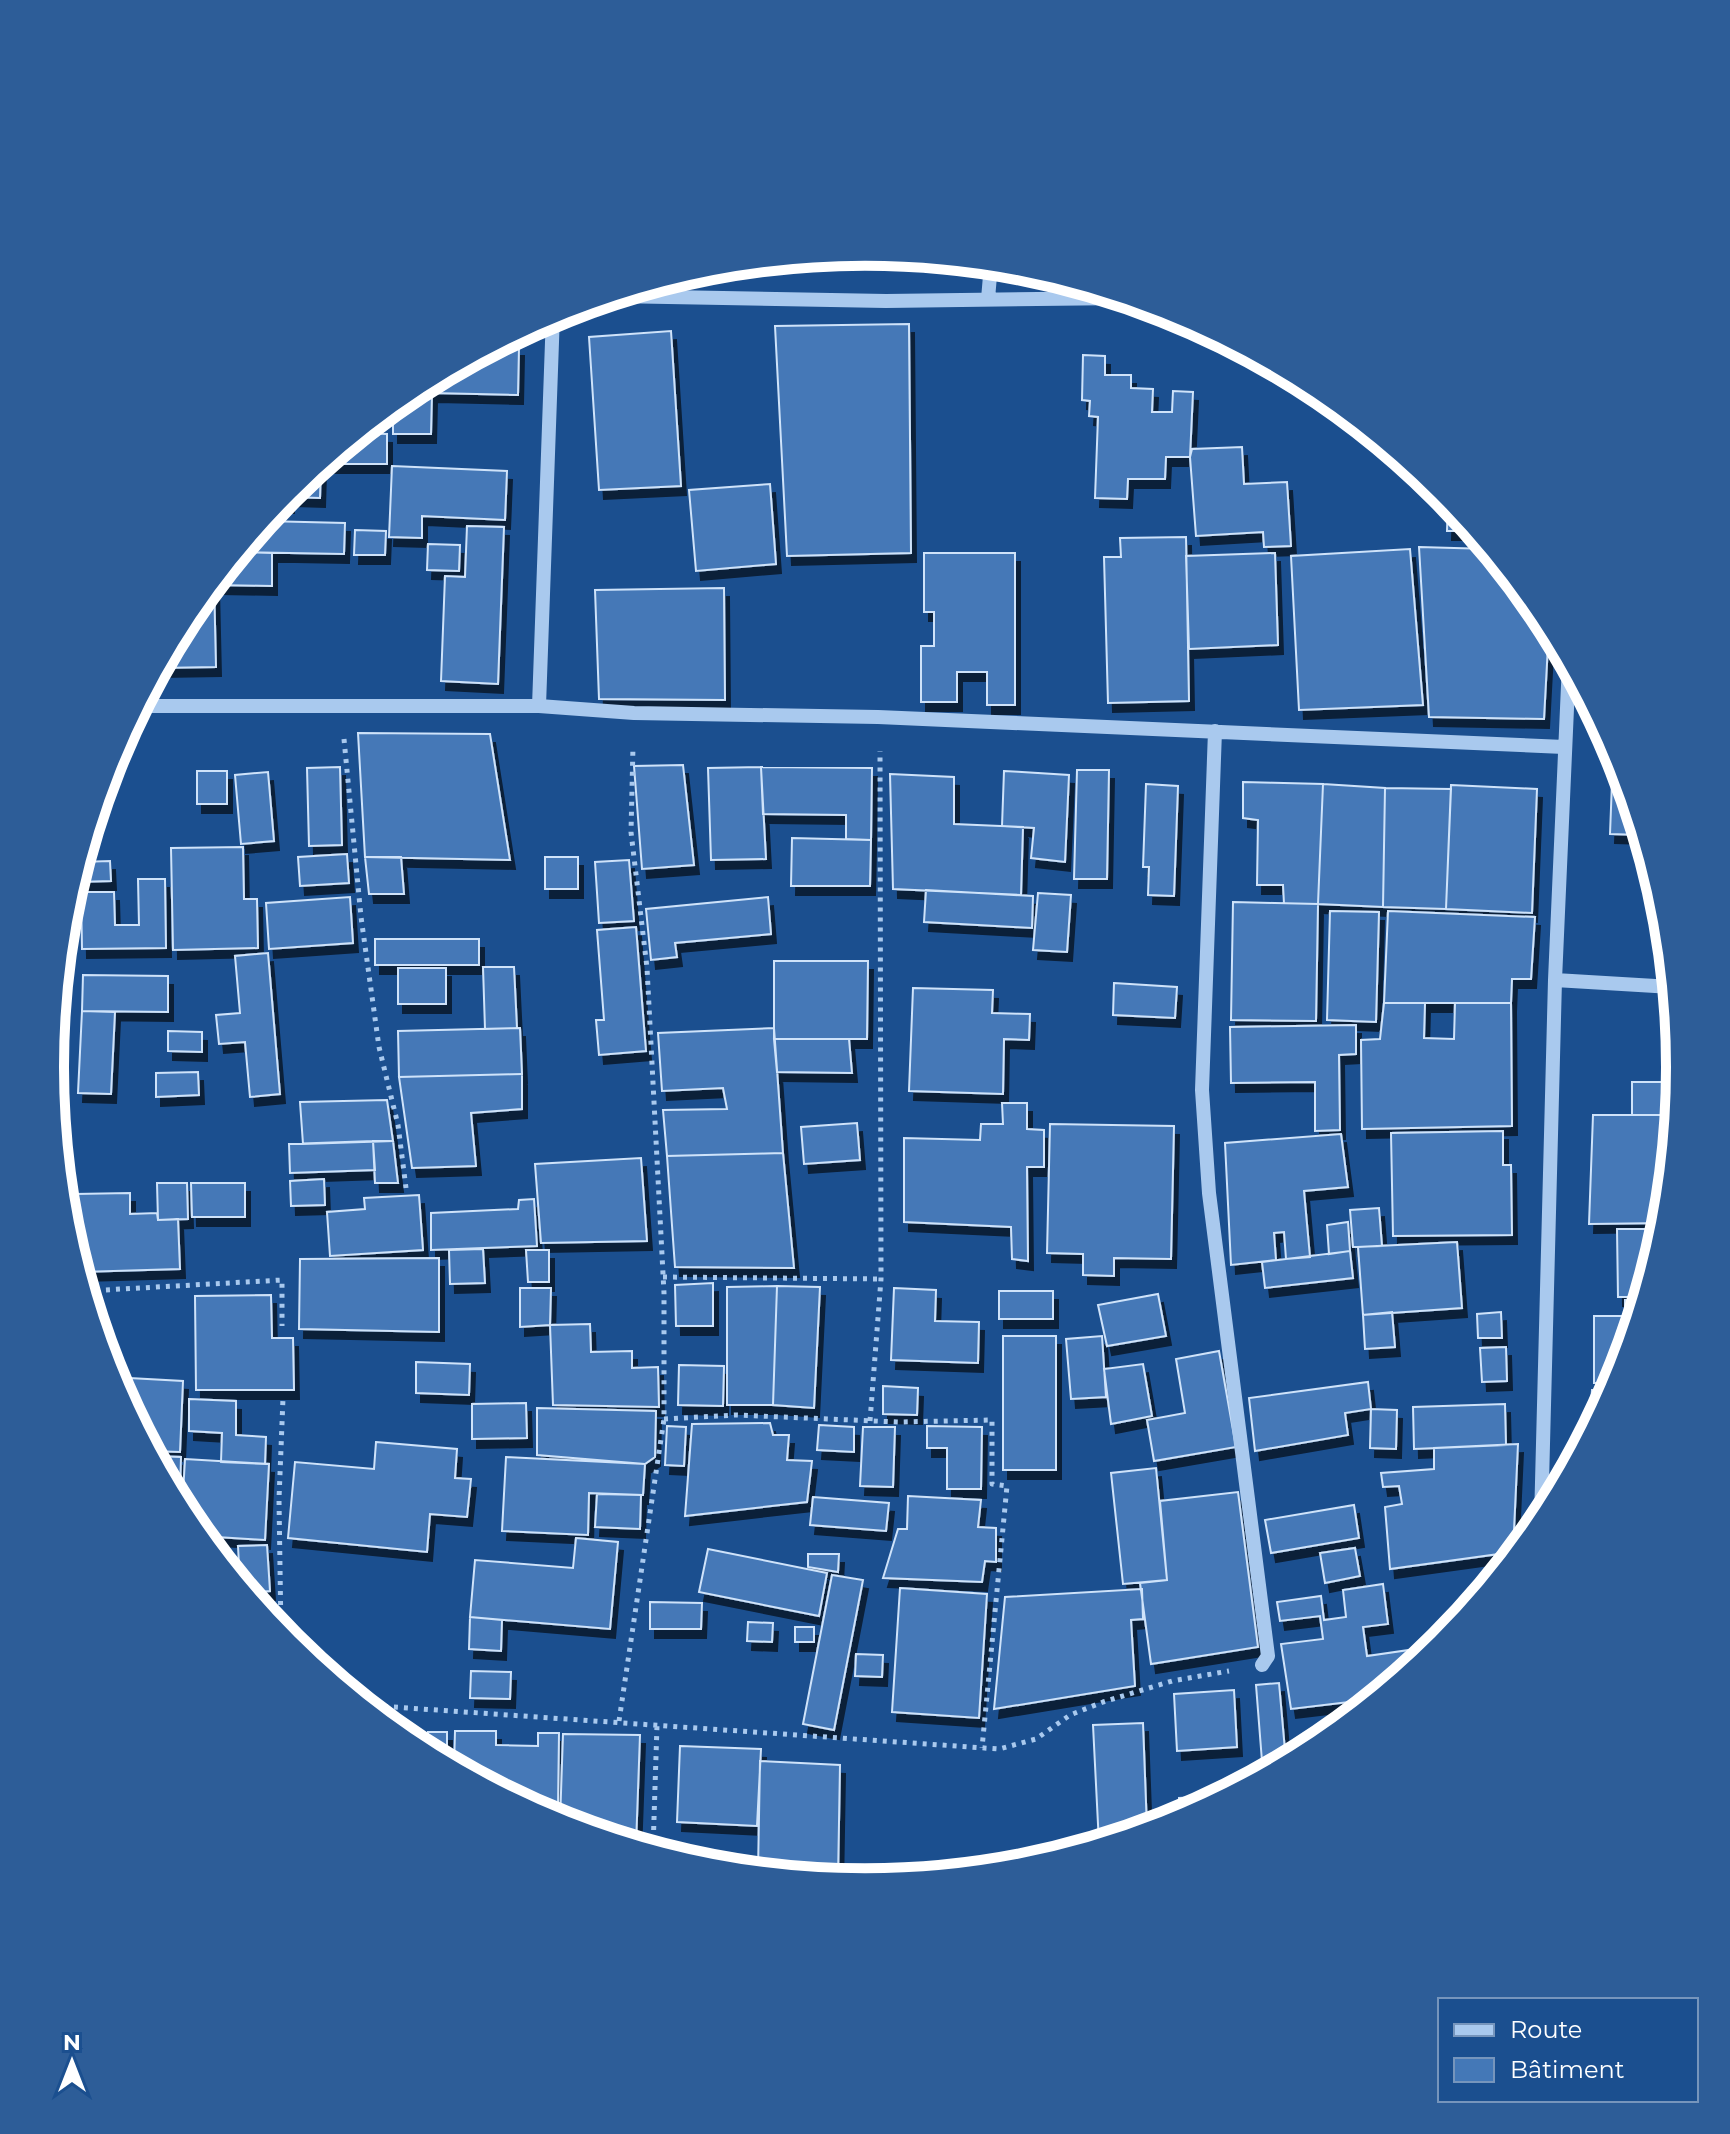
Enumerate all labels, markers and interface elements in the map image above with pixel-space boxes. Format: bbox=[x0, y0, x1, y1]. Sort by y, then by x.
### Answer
legend bbox=[1438, 1998, 1698, 2102]
text: Route bbox=[1510, 2015, 1582, 2044]
north arrow bbox=[32, 2022, 112, 2102]
text: N bbox=[63, 2029, 81, 2056]
text: Bâtiment bbox=[1510, 2055, 1625, 2084]

